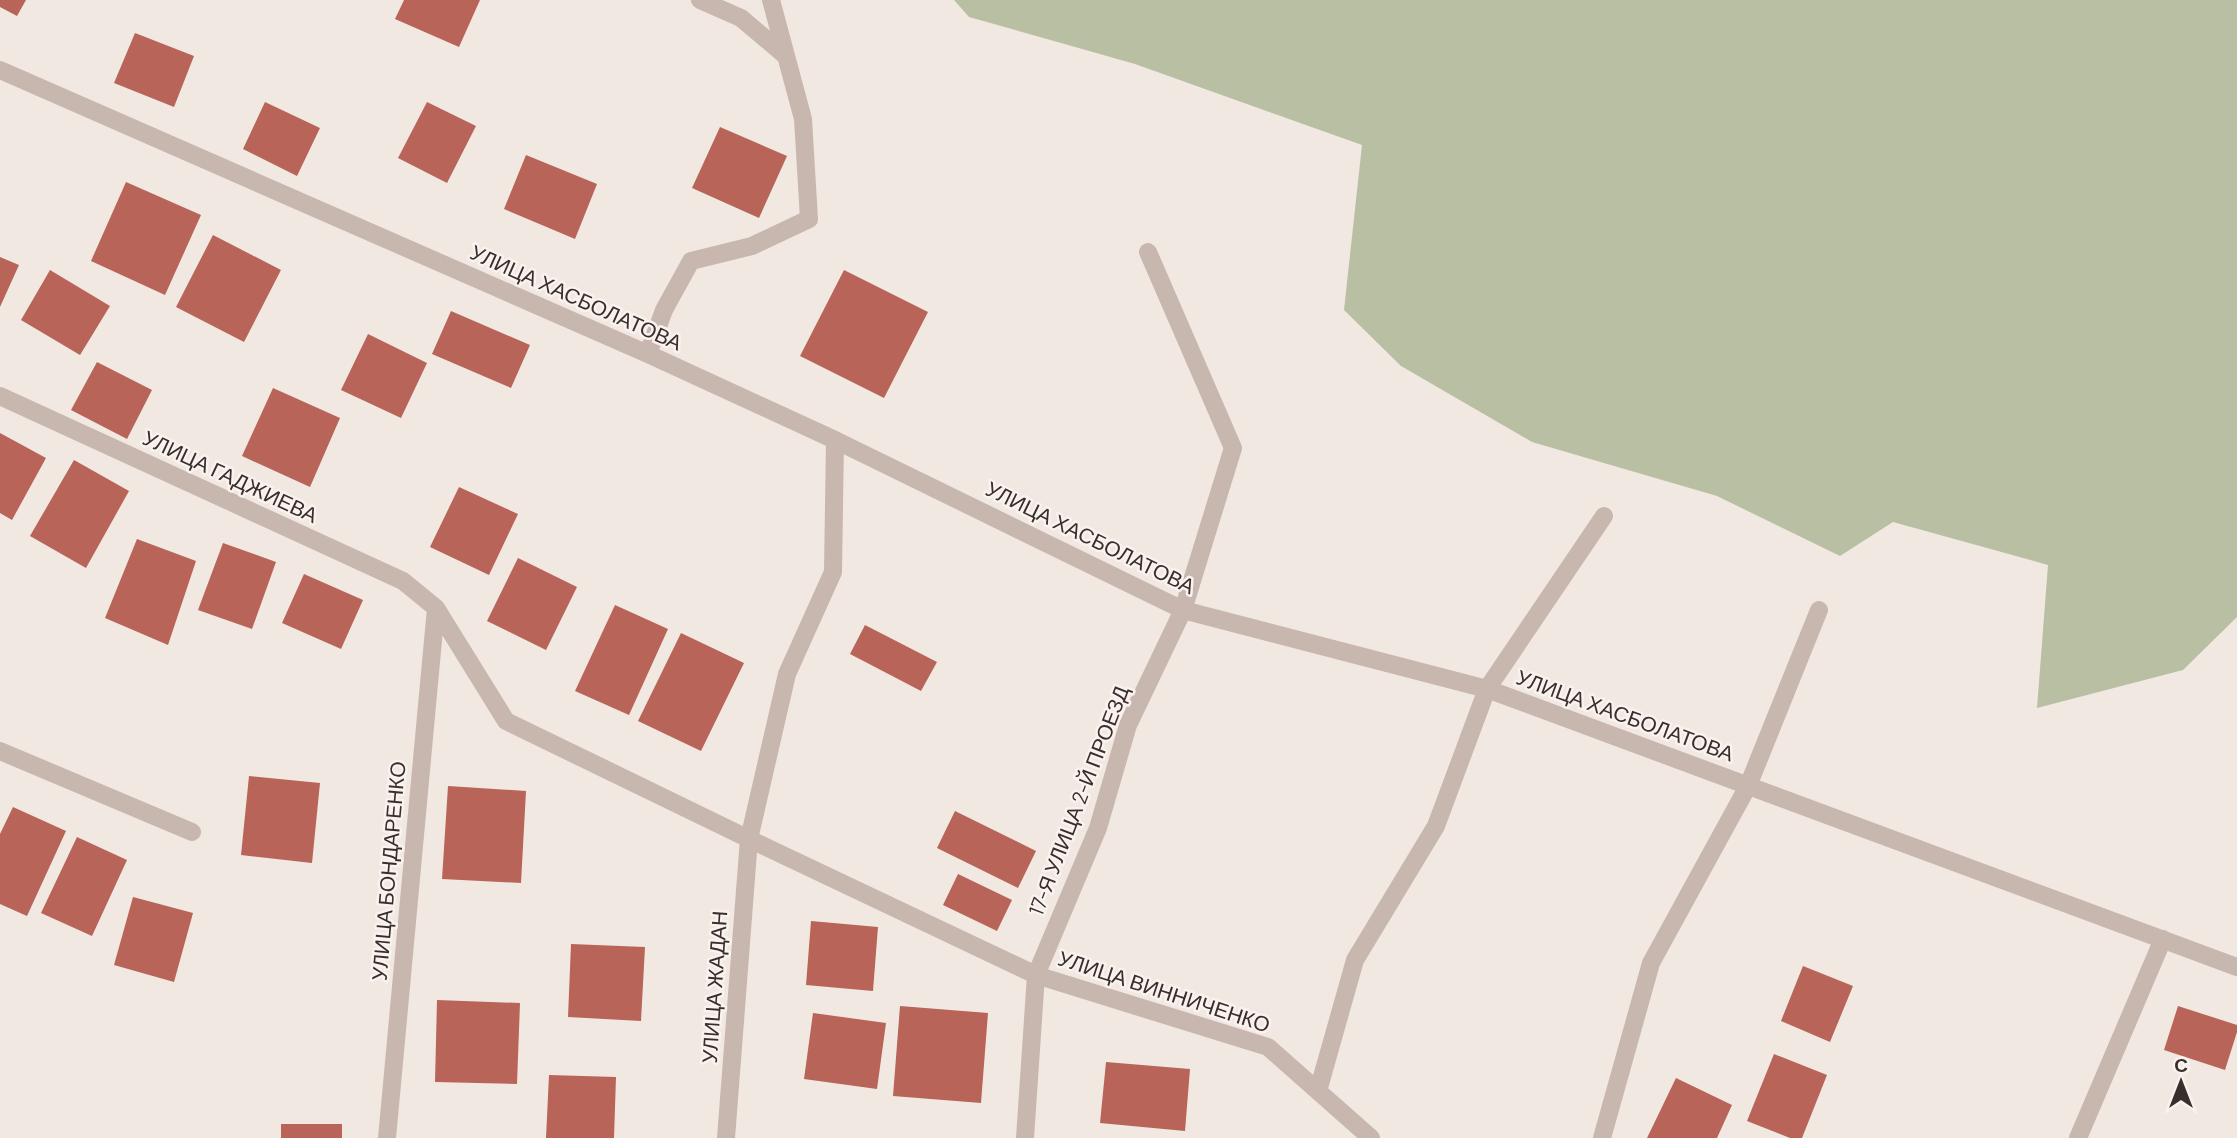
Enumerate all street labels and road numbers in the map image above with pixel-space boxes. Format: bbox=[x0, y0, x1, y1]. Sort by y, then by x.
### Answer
street label: УЛИЦА ХАСБОЛАТОВА bbox=[467, 239, 686, 355]
street label: УЛИЦА ГАДЖИЕВА bbox=[139, 424, 322, 527]
street label: УЛИЦА ХАСБОЛАТОВА bbox=[982, 475, 1199, 598]
street label: УЛИЦА ХАСБОЛАТОВА bbox=[1513, 664, 1738, 766]
street label: 17-Я УЛИЦА 2-Й ПРОЕЗД bbox=[1022, 682, 1133, 919]
street label: УЛИЦА БОНДАРЕНКО bbox=[365, 760, 410, 982]
street label: УЛИЦА ЖАДАН bbox=[696, 910, 731, 1064]
street label: УЛИЦА ВИННИЧЕНКО bbox=[1055, 944, 1274, 1037]

